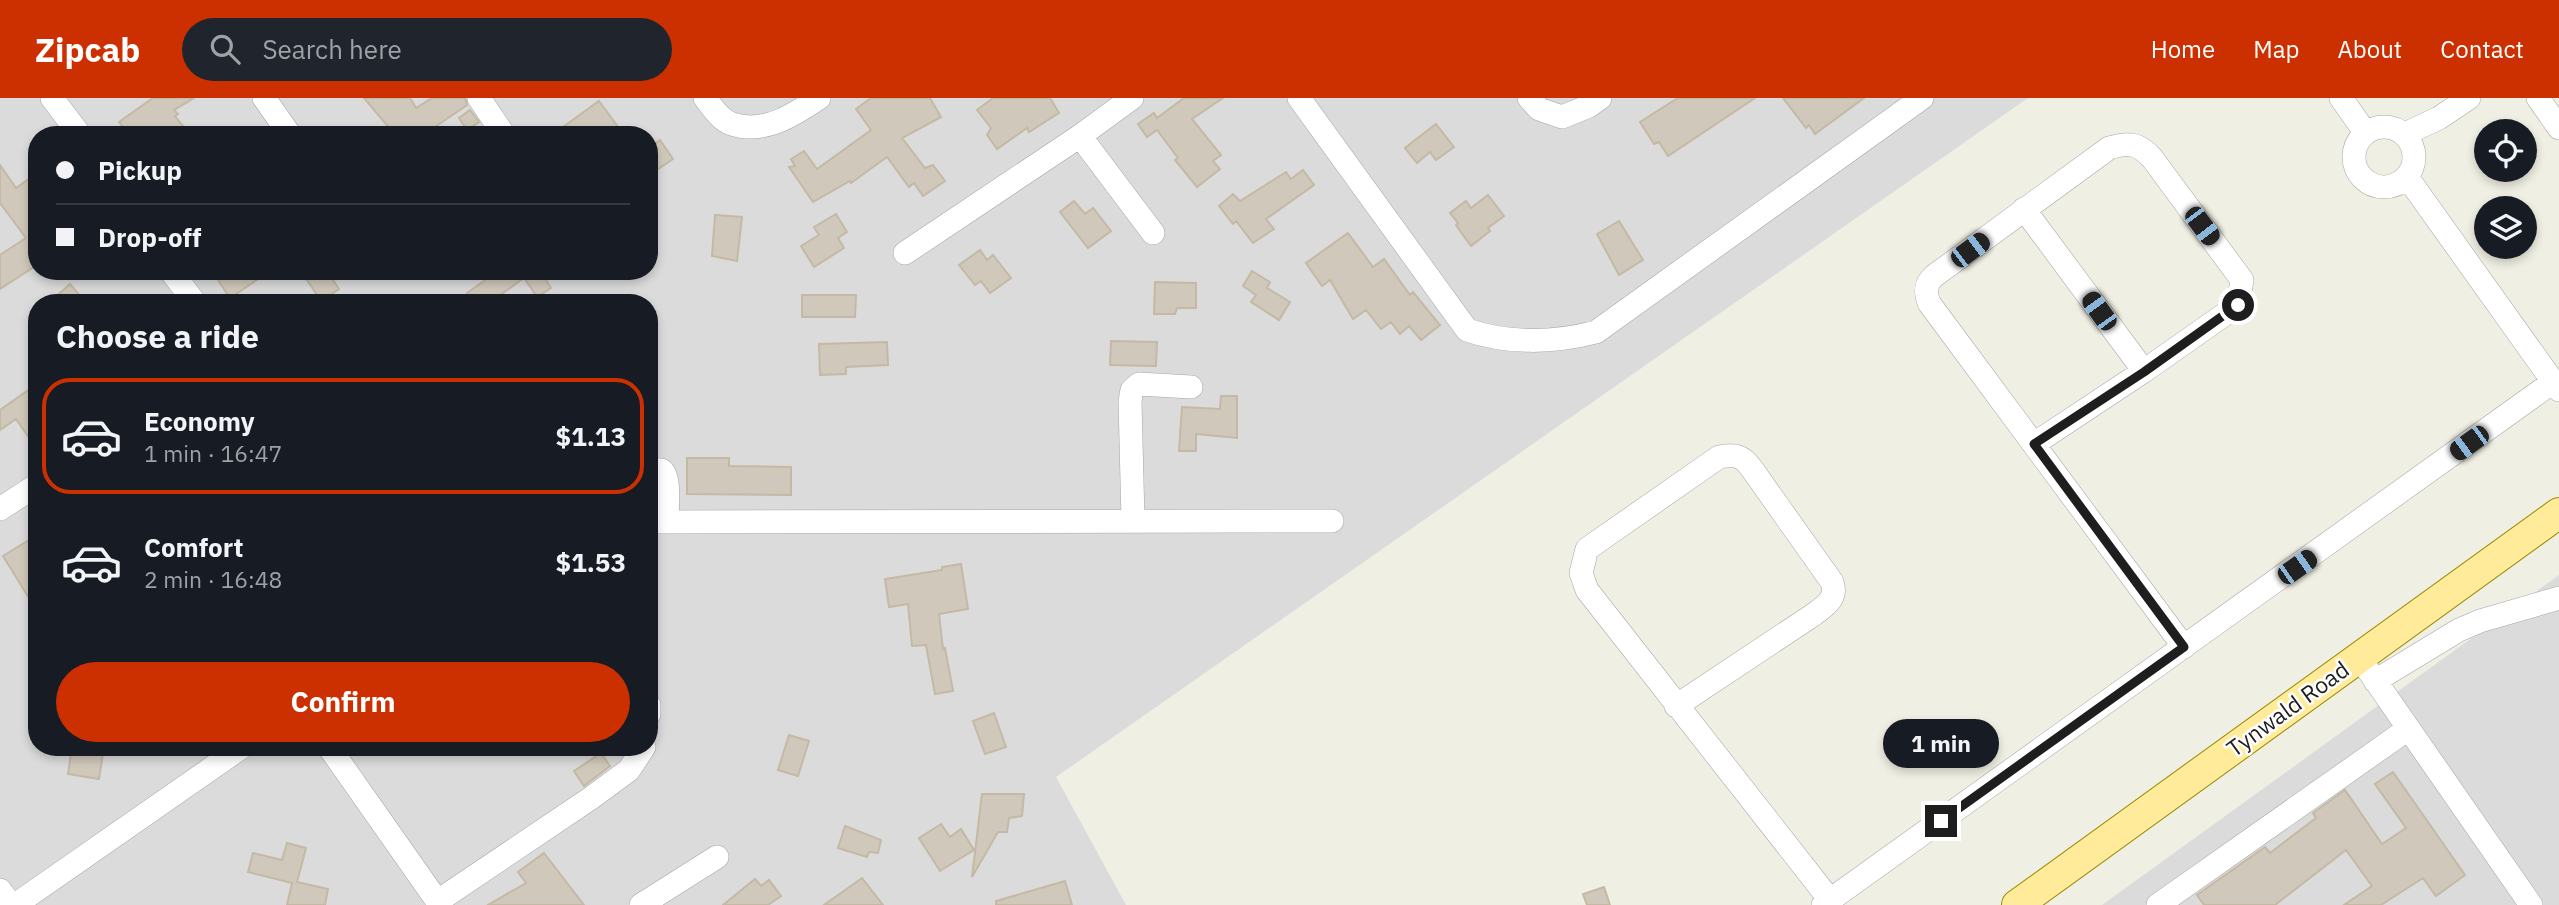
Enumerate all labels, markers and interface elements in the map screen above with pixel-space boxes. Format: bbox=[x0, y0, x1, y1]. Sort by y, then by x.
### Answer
search box bbox=[182, 18, 672, 81]
text: Zipcab bbox=[35, 28, 140, 71]
icon: search bbox=[206, 30, 244, 68]
text: Search here bbox=[262, 32, 402, 66]
text: Home bbox=[2151, 33, 2215, 65]
text: Map bbox=[2253, 33, 2299, 65]
text: About bbox=[2337, 33, 2402, 65]
text: Contact bbox=[2440, 33, 2524, 65]
map controls bbox=[2474, 119, 2537, 259]
button: locate bbox=[2474, 119, 2537, 182]
text: Pickup bbox=[98, 153, 182, 187]
button: layers bbox=[2474, 196, 2537, 259]
car bbox=[2181, 203, 2224, 249]
text: Drop-off bbox=[98, 220, 201, 254]
car bbox=[1947, 229, 1994, 271]
car bbox=[2079, 288, 2120, 334]
route start bbox=[2222, 289, 2254, 321]
text: Choose a ride bbox=[56, 315, 259, 357]
text: Economy bbox=[144, 404, 255, 438]
icon: car bbox=[60, 405, 123, 468]
text: $1.13 bbox=[556, 419, 626, 453]
car bbox=[2446, 422, 2493, 464]
text: 1 min · 16:47 bbox=[144, 438, 282, 468]
text: Comfort bbox=[144, 530, 243, 564]
icon: car bbox=[60, 531, 123, 594]
text: $1.53 bbox=[556, 545, 626, 579]
car bbox=[2274, 546, 2321, 588]
text: 2 min · 16:48 bbox=[144, 564, 282, 594]
street label: Tynwald Road bbox=[2220, 654, 2355, 763]
button: Confirm bbox=[56, 662, 630, 742]
callout: 1 min bbox=[1883, 720, 1999, 768]
text: 1 min bbox=[1911, 728, 1971, 758]
route end bbox=[1925, 805, 1957, 837]

